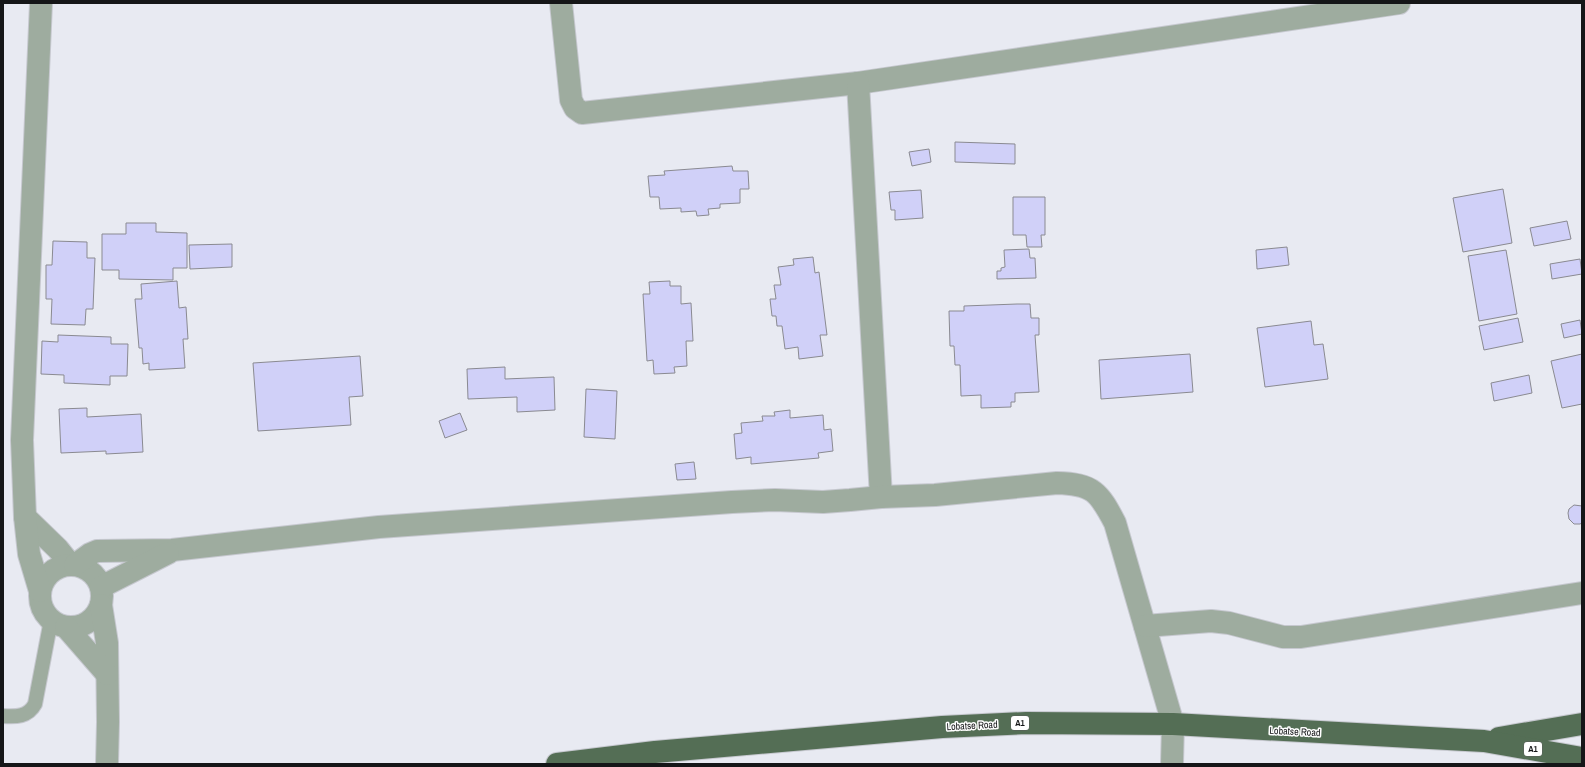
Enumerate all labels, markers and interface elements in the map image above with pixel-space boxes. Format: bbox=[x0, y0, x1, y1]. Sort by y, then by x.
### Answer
road number: A1 bbox=[1011, 716, 1029, 730]
street label: Lobatse Road bbox=[946, 718, 998, 733]
street label: Lobatse Road bbox=[1269, 724, 1321, 739]
road number: A1 bbox=[1524, 742, 1542, 756]

